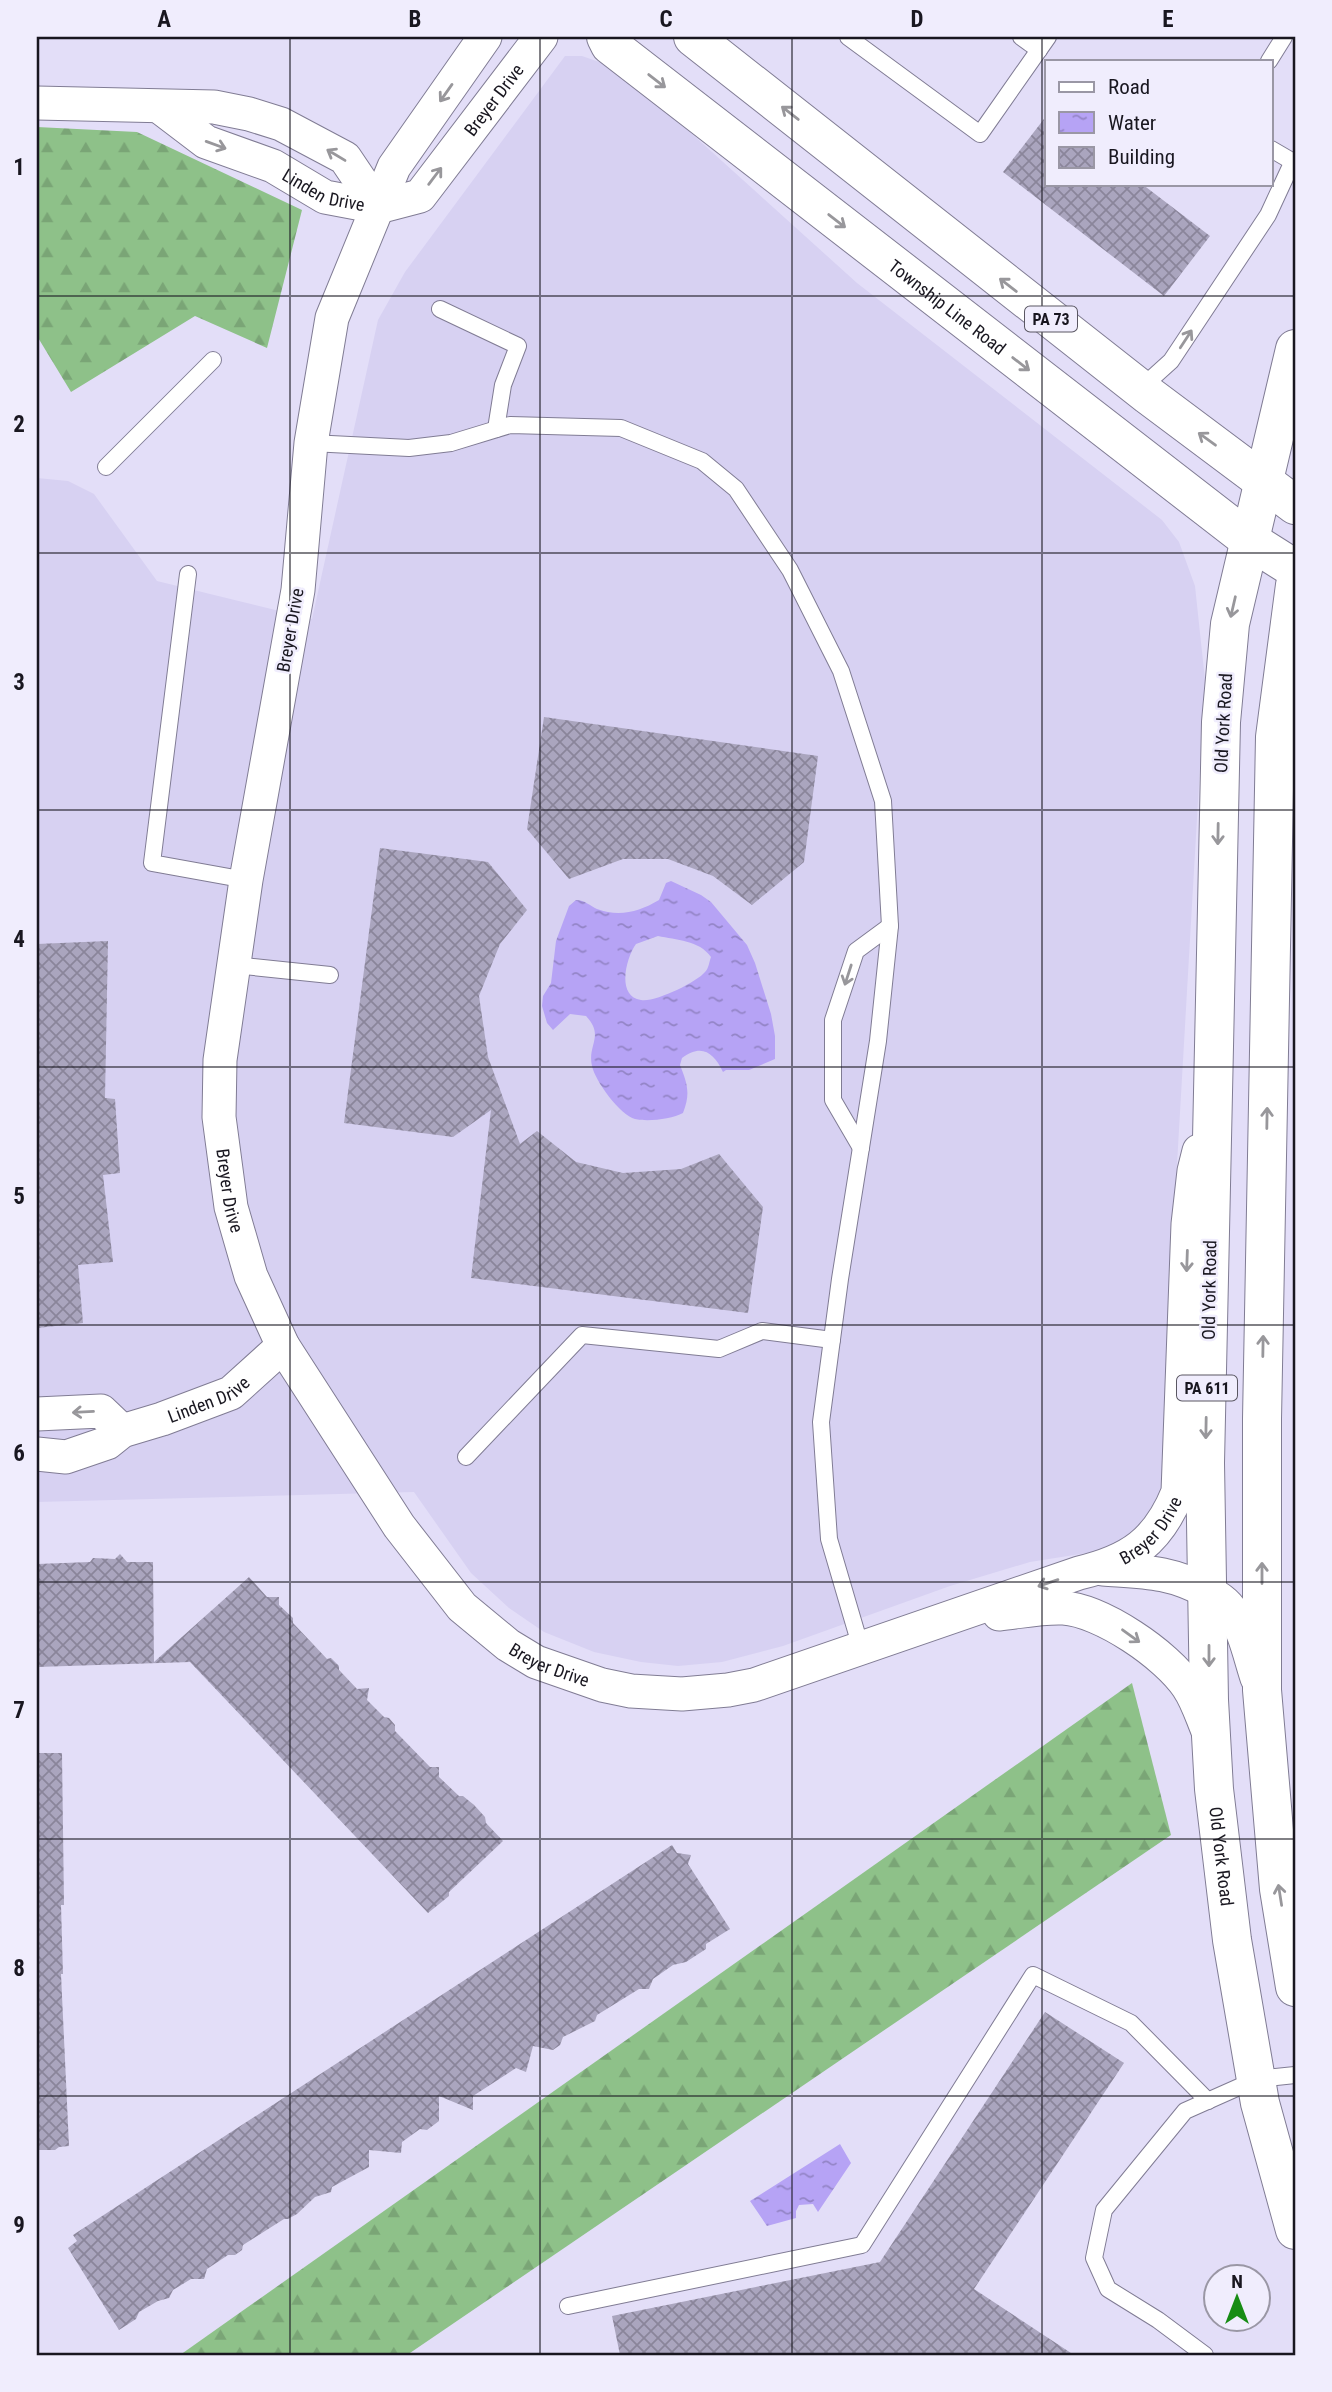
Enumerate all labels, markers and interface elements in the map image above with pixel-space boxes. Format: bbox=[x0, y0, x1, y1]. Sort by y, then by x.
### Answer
text: A bbox=[157, 6, 171, 33]
text: B bbox=[409, 6, 421, 33]
text: C bbox=[659, 6, 673, 33]
text: D bbox=[911, 6, 924, 33]
text: E bbox=[1162, 6, 1174, 33]
street label: Breyer Drive bbox=[459, 59, 527, 140]
legend bbox=[1045, 60, 1272, 186]
one-way arrow bbox=[647, 74, 666, 89]
text: Road bbox=[1108, 75, 1150, 99]
one-way arrow bbox=[439, 83, 453, 102]
one-way arrow bbox=[781, 105, 799, 120]
text: Water bbox=[1108, 111, 1156, 135]
one-way arrow bbox=[204, 140, 226, 152]
text: Building bbox=[1108, 145, 1175, 169]
one-way arrow bbox=[327, 147, 347, 161]
text: 1 bbox=[13, 154, 25, 181]
street label: Linden Drive bbox=[279, 164, 367, 215]
one-way arrow bbox=[428, 167, 443, 186]
one-way arrow bbox=[827, 213, 845, 228]
street label: Township Line Road bbox=[885, 255, 1010, 358]
one-way arrow bbox=[999, 277, 1017, 292]
road number: PA 73 bbox=[1025, 306, 1077, 332]
one-way arrow bbox=[1179, 330, 1193, 350]
one-way arrow bbox=[1011, 356, 1029, 371]
text: 2 bbox=[13, 411, 25, 438]
one-way arrow bbox=[1198, 431, 1217, 446]
street label: Breyer Drive bbox=[272, 586, 308, 674]
one-way arrow bbox=[1226, 595, 1240, 618]
text: 3 bbox=[13, 669, 25, 696]
street label: Old York Road bbox=[1210, 673, 1236, 773]
one-way arrow bbox=[1212, 822, 1225, 845]
text: 4 bbox=[13, 926, 25, 953]
one-way arrow bbox=[840, 964, 853, 986]
one-way arrow bbox=[1261, 1107, 1274, 1130]
street label: Breyer Drive bbox=[213, 1147, 248, 1235]
text: 5 bbox=[13, 1183, 25, 1210]
street label: Old York Road bbox=[1198, 1240, 1220, 1340]
one-way arrow bbox=[1180, 1249, 1194, 1272]
one-way arrow bbox=[1256, 1334, 1270, 1357]
street label: Linden Drive bbox=[165, 1371, 253, 1426]
road number: PA 611 bbox=[1177, 1376, 1237, 1400]
one-way arrow bbox=[72, 1405, 95, 1418]
one-way arrow bbox=[1199, 1417, 1213, 1440]
text: 6 bbox=[13, 1440, 25, 1467]
street label: Breyer Drive bbox=[1116, 1493, 1185, 1568]
one-way arrow bbox=[1255, 1562, 1269, 1585]
one-way arrow bbox=[1038, 1578, 1060, 1590]
one-way arrow bbox=[1121, 1629, 1140, 1643]
street label: Breyer Drive bbox=[506, 1638, 592, 1690]
one-way arrow bbox=[1202, 1644, 1216, 1667]
text: 7 bbox=[13, 1697, 25, 1724]
street label: Old York Road bbox=[1206, 1805, 1238, 1907]
one-way arrow bbox=[1273, 1884, 1286, 1907]
text: 8 bbox=[13, 1955, 25, 1982]
text: 9 bbox=[13, 2212, 25, 2239]
north arrow bbox=[1202, 2262, 1272, 2332]
text: N bbox=[1231, 2270, 1243, 2293]

